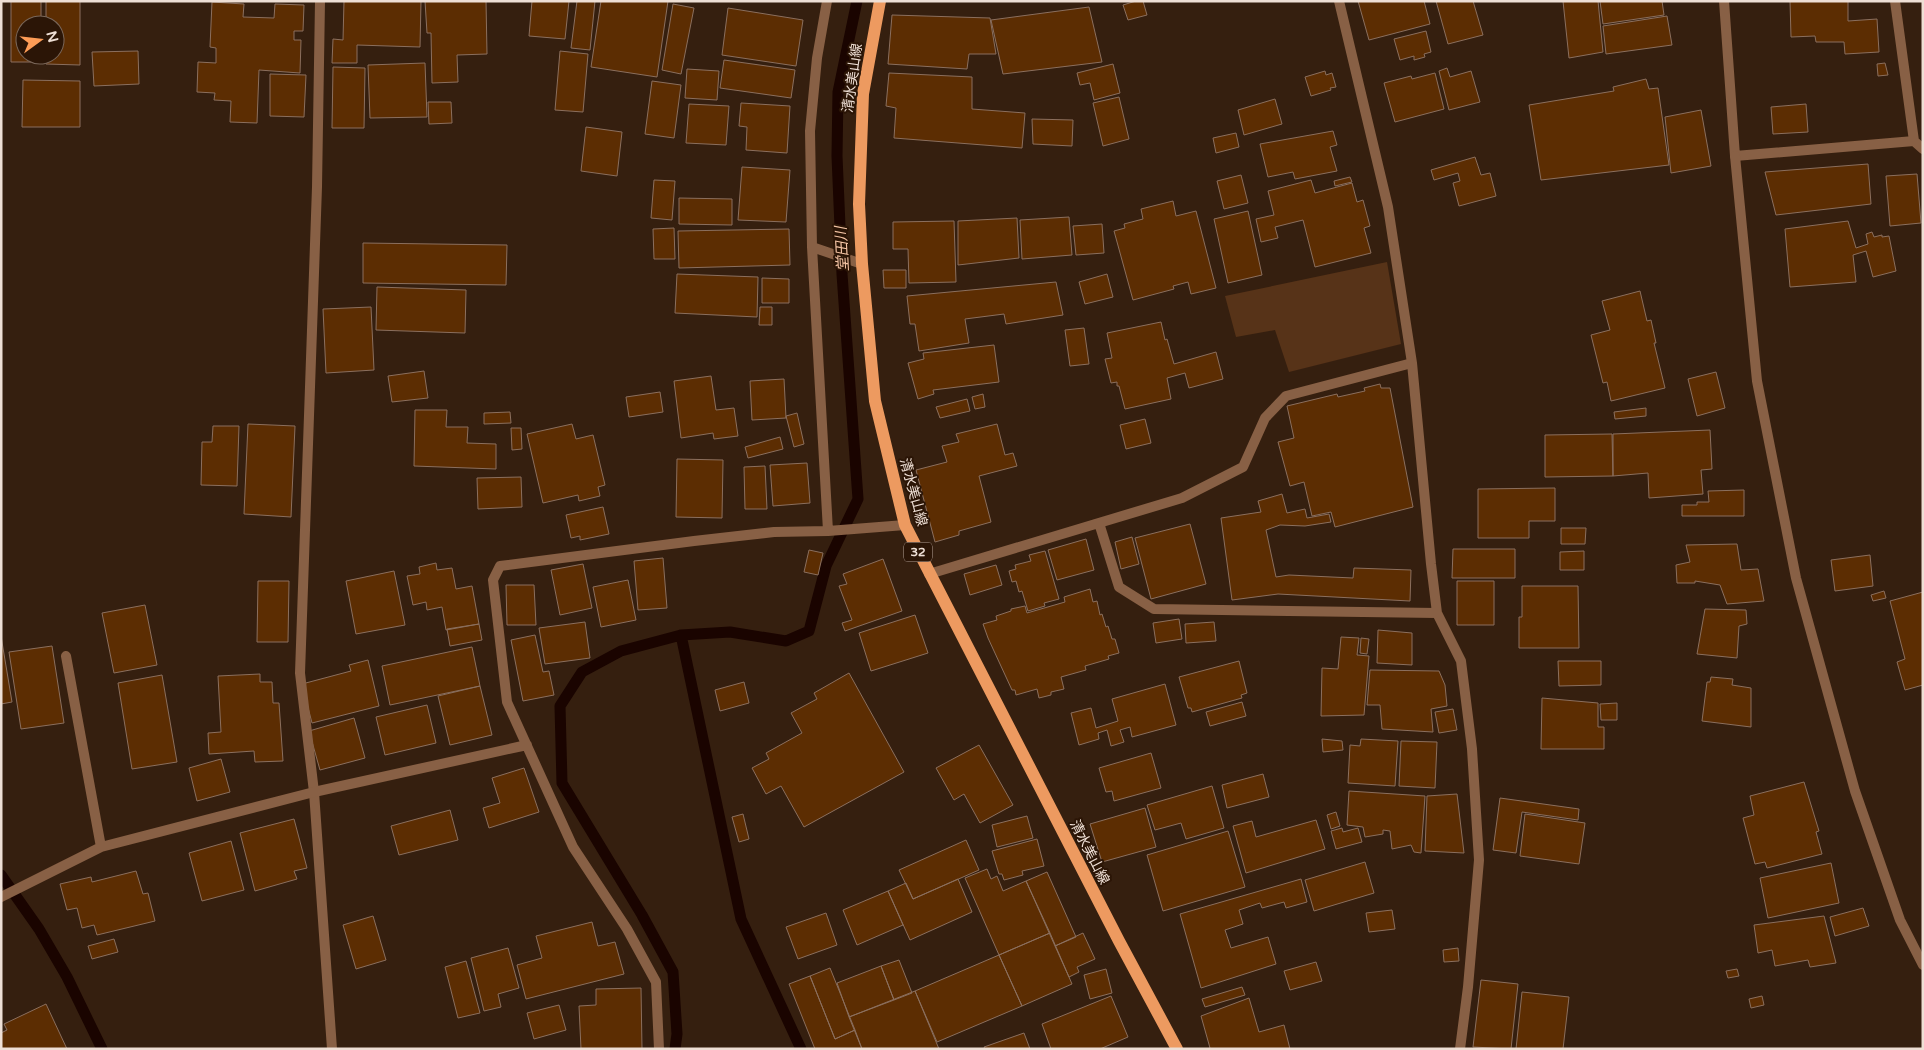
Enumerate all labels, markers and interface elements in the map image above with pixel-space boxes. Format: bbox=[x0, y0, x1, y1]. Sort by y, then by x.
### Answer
north arrow bbox=[15, 15, 65, 65]
text: N bbox=[42, 29, 62, 44]
street label: 清水美山線 bbox=[839, 42, 866, 114]
water label: 堂田川 bbox=[832, 224, 852, 272]
street label: 清水美山線 bbox=[896, 456, 931, 528]
road number: 32 bbox=[904, 542, 932, 562]
street label: 清水美山線 bbox=[1066, 817, 1113, 887]

